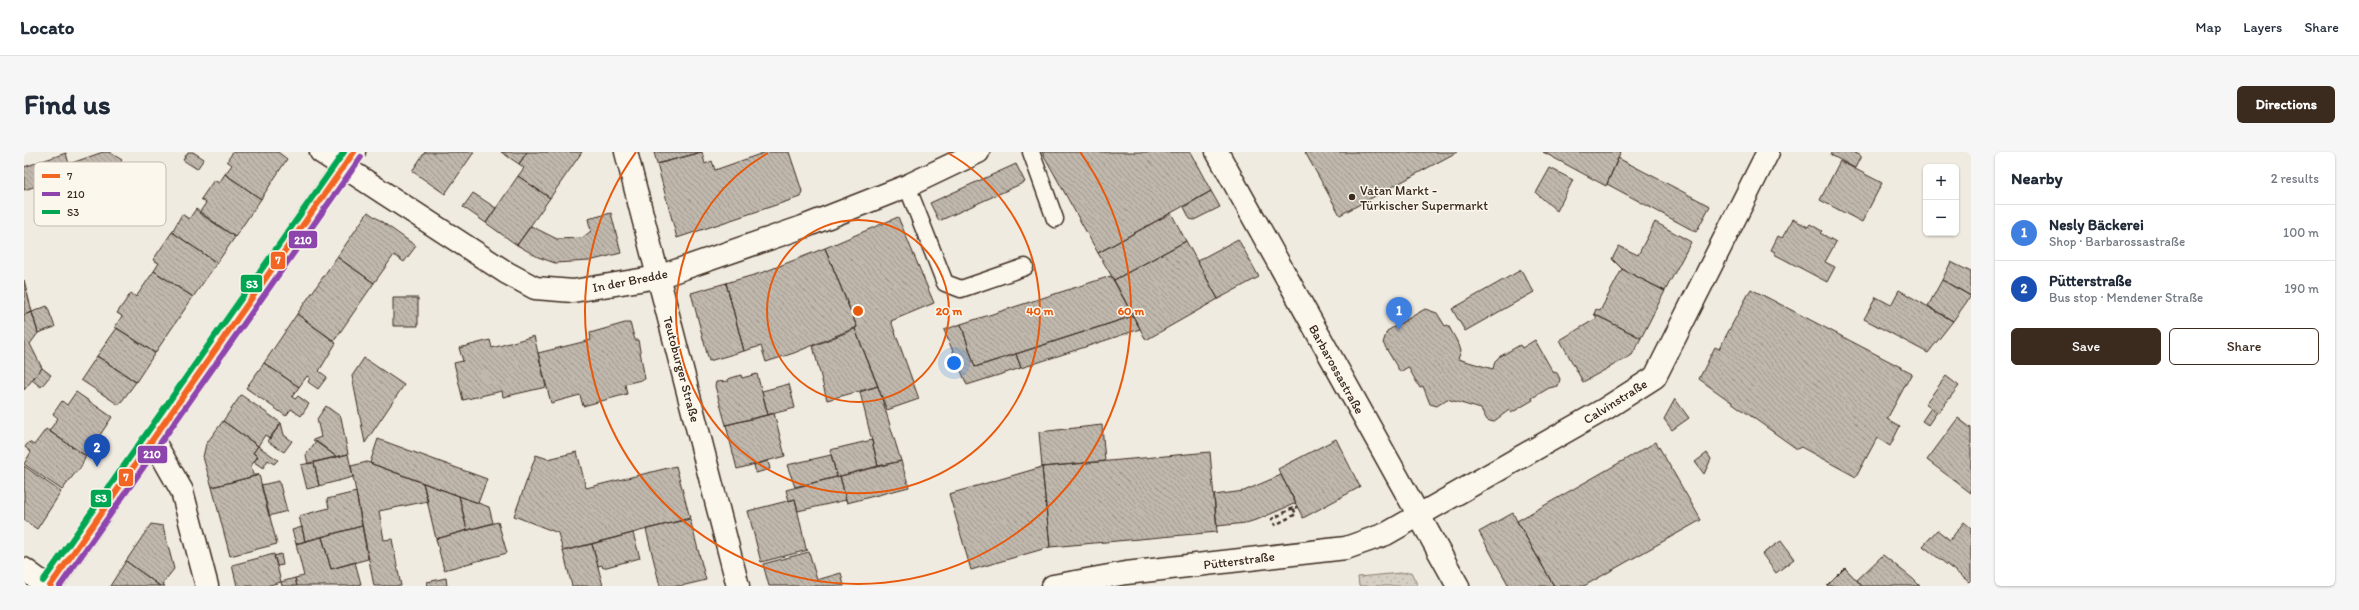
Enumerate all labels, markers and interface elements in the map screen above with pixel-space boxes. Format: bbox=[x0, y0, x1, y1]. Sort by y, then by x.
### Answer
text: Locato bbox=[20, 16, 74, 39]
text: Map bbox=[2196, 19, 2221, 36]
text: Layers bbox=[2243, 19, 2282, 36]
text: Share bbox=[2304, 19, 2339, 36]
button: Directions bbox=[2237, 86, 2335, 123]
text: Find us bbox=[24, 87, 111, 121]
legend bbox=[34, 162, 166, 226]
map controls bbox=[1923, 164, 1959, 236]
button: + bbox=[1923, 164, 1959, 200]
text: Nearby bbox=[2011, 168, 2063, 188]
text: 7 bbox=[67, 170, 73, 183]
text: 2 results bbox=[2271, 171, 2319, 186]
place label: Vatan Markt - Türkischer Supermarkt bbox=[1360, 183, 1488, 213]
text: 210 bbox=[67, 188, 85, 201]
marker: Vatan Markt - Türkischer Supermarkt bbox=[1347, 192, 1357, 202]
button: − bbox=[1923, 200, 1959, 236]
text: S3 bbox=[67, 206, 79, 219]
text: Nesly Bäckerei bbox=[2049, 216, 2144, 234]
text: 1 bbox=[2021, 225, 2027, 240]
text: 100 m bbox=[2283, 225, 2319, 240]
line badge: 210 bbox=[288, 230, 318, 249]
text: 210 bbox=[294, 234, 312, 247]
text: Shop · Barbarossastraße bbox=[2049, 234, 2185, 249]
line badge: 7 bbox=[270, 251, 286, 270]
text: 7 bbox=[274, 254, 281, 267]
street label: In der Bredde bbox=[591, 266, 669, 295]
text: Pütterstraße bbox=[2049, 272, 2132, 290]
line badge: S3 bbox=[240, 274, 263, 293]
text: S3 bbox=[246, 278, 258, 291]
text: 2 bbox=[2021, 281, 2027, 296]
text: 190 m bbox=[2284, 281, 2319, 296]
text: Bus stop · Mendener Straße bbox=[2049, 290, 2203, 305]
pin: 1 bbox=[1386, 297, 1412, 330]
centre of rings bbox=[851, 304, 865, 318]
text: 20 m bbox=[936, 304, 963, 318]
text: 40 m bbox=[1026, 304, 1055, 318]
text: 60 m bbox=[1118, 304, 1145, 318]
street label: Teutoburger Straße bbox=[660, 315, 703, 424]
street label: Barbarossastraße bbox=[1306, 322, 1367, 417]
button: Save bbox=[2011, 328, 2161, 365]
button: Share bbox=[2169, 328, 2319, 365]
your location bbox=[944, 353, 964, 373]
street label: Calvinstraße bbox=[1581, 376, 1650, 427]
pin: 2 bbox=[84, 434, 110, 467]
line badge: 210 bbox=[137, 445, 168, 464]
text: 210 bbox=[143, 448, 161, 461]
line badge: 7 bbox=[118, 468, 134, 487]
text: 7 bbox=[122, 471, 129, 484]
line badge: S3 bbox=[90, 489, 112, 508]
text: S3 bbox=[95, 492, 107, 505]
street label: Pütterstraße bbox=[1203, 549, 1276, 572]

